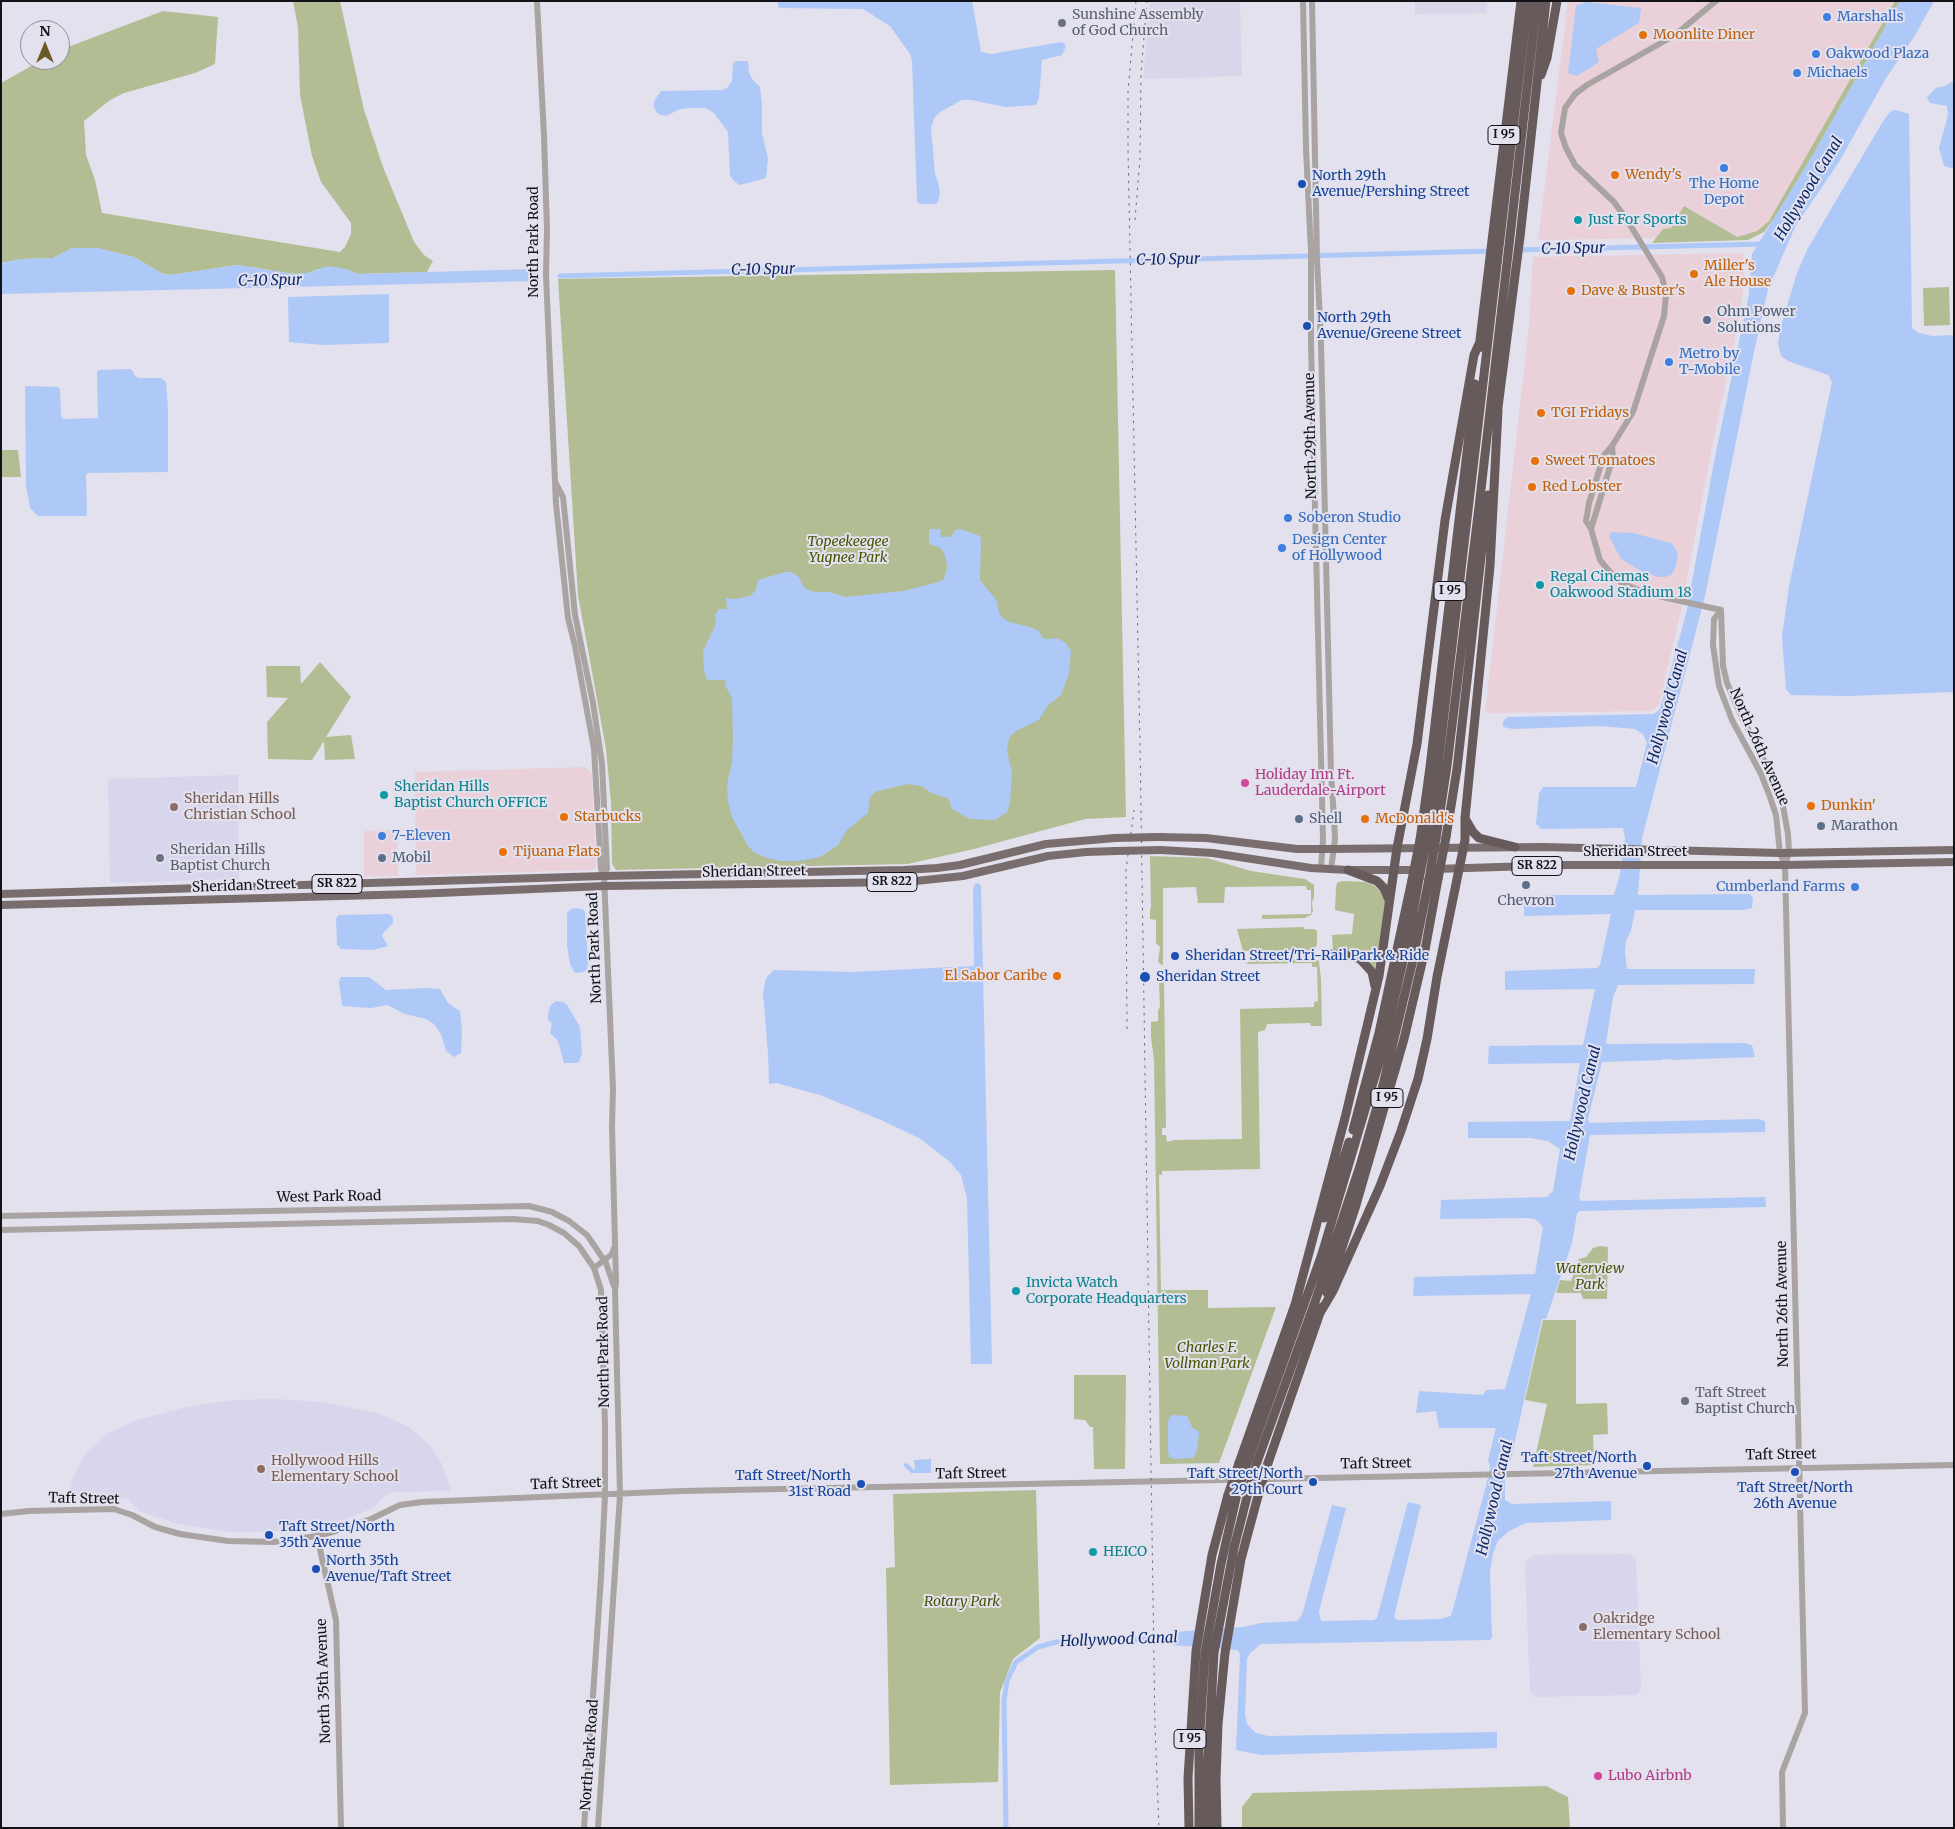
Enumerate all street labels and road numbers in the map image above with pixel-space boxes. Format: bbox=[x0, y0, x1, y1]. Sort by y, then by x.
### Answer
road number: I 95 bbox=[1488, 126, 1520, 144]
street label: North Park Road bbox=[526, 186, 542, 298]
street label: North 29th Avenue bbox=[1301, 373, 1321, 499]
road number: I 95 bbox=[1434, 582, 1466, 600]
street label: North 26th Avenue bbox=[1726, 686, 1792, 808]
street label: Sheridan Street bbox=[1583, 844, 1687, 860]
road number: SR 822 bbox=[1512, 856, 1562, 876]
street label: Sheridan Street bbox=[702, 863, 806, 881]
road number: SR 822 bbox=[867, 872, 917, 892]
road number: SR 822 bbox=[312, 874, 362, 894]
street label: Sheridan Street bbox=[192, 876, 296, 896]
street label: North Park Road bbox=[585, 892, 605, 1004]
road number: I 95 bbox=[1371, 1088, 1403, 1108]
street label: West Park Road bbox=[276, 1188, 382, 1206]
street label: North 26th Avenue bbox=[1773, 1241, 1793, 1367]
street label: North Park Road bbox=[595, 1296, 613, 1408]
street label: Taft Street bbox=[1745, 1446, 1817, 1464]
street label: Taft Street bbox=[1340, 1455, 1412, 1473]
street label: Taft Street bbox=[935, 1465, 1007, 1483]
street label: Taft Street bbox=[530, 1474, 602, 1494]
street label: Taft Street bbox=[48, 1490, 120, 1508]
street label: North 35th Avenue bbox=[313, 1618, 335, 1744]
street label: North Park Road bbox=[578, 1699, 602, 1811]
road number: I 95 bbox=[1174, 1730, 1206, 1748]

